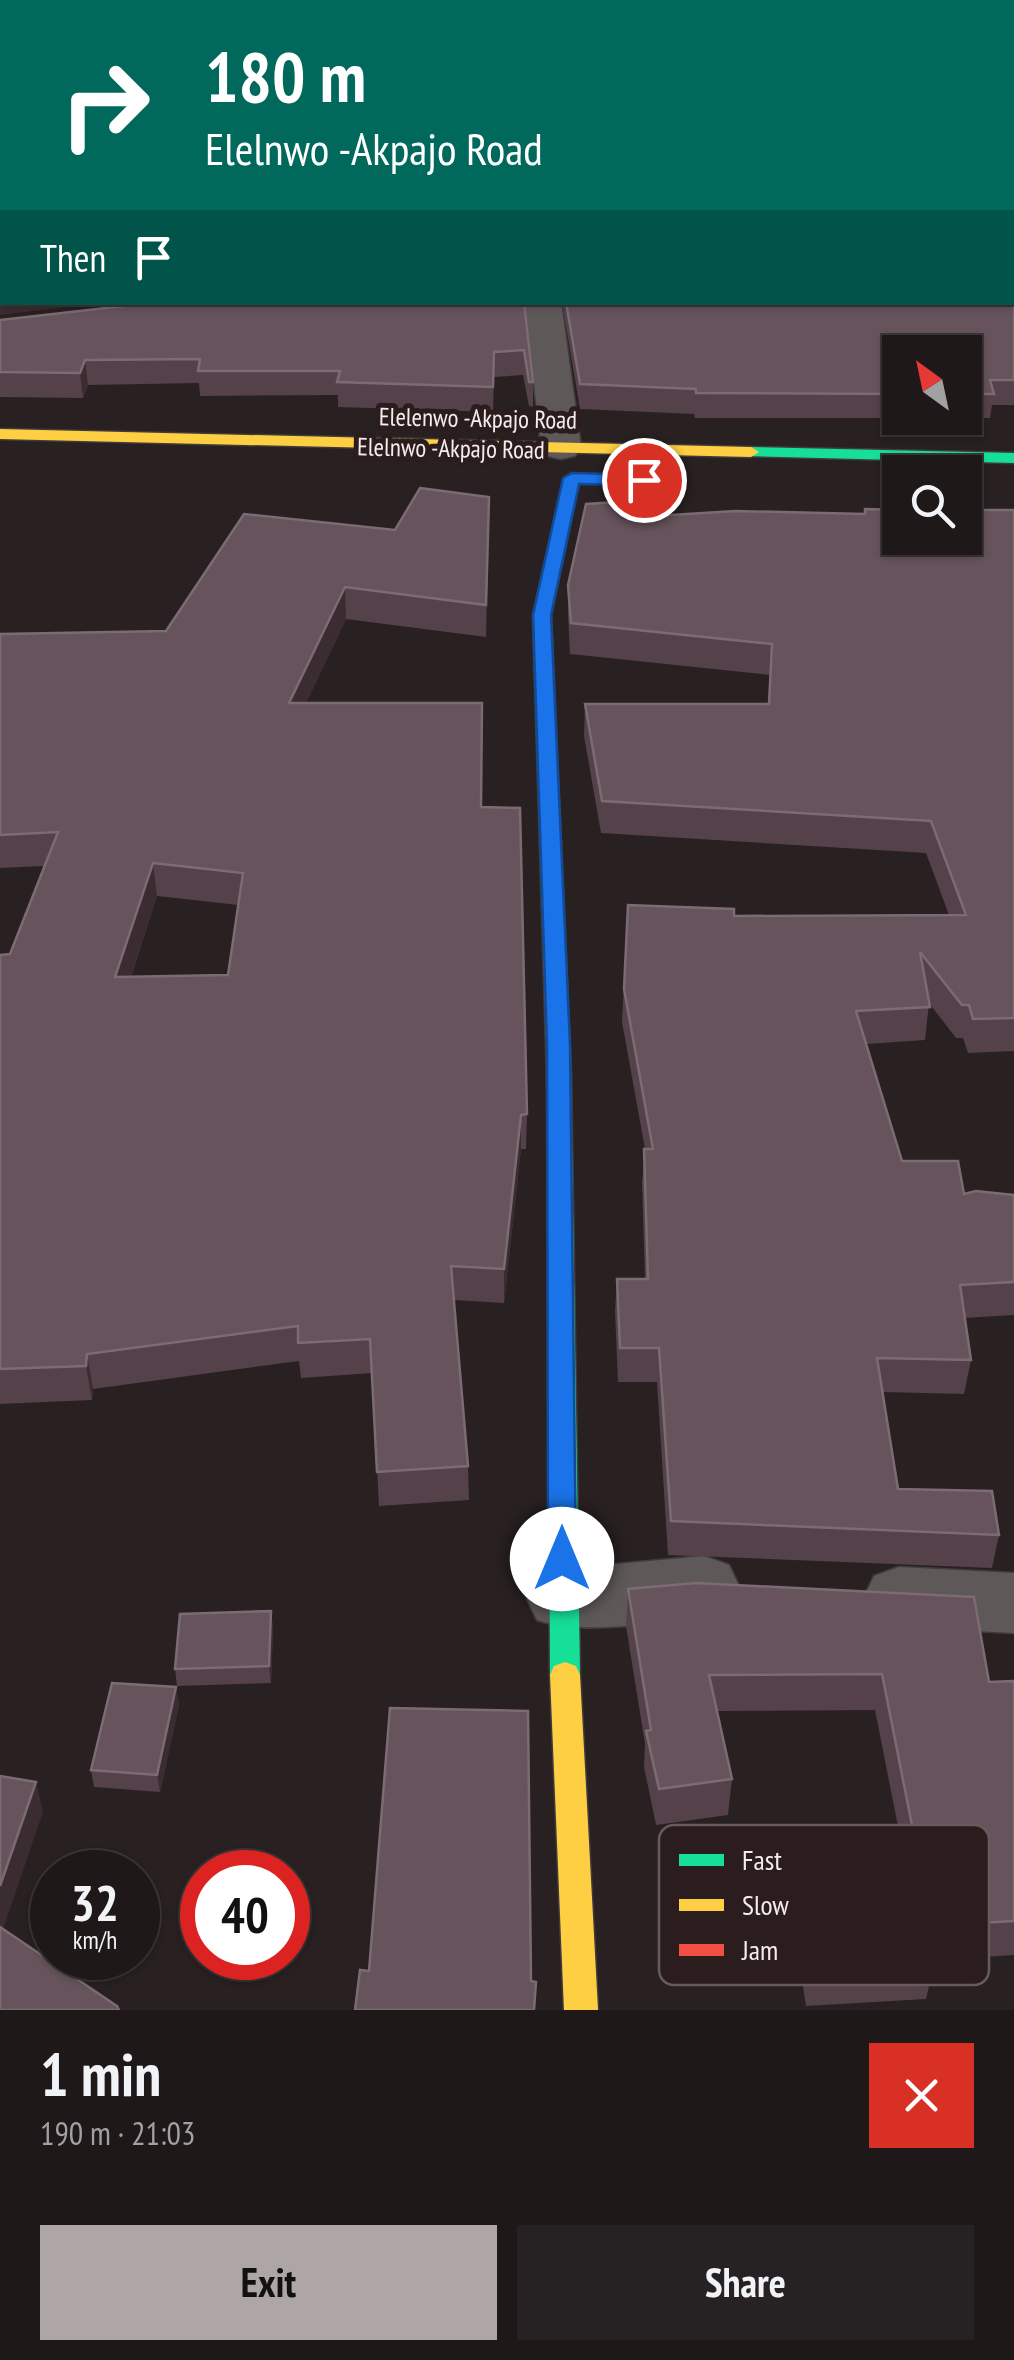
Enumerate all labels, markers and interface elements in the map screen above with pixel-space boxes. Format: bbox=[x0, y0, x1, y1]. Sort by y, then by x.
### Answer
text: 180 m bbox=[205, 31, 366, 121]
icon: right bbox=[40, 40, 170, 170]
text: Elelnwo -Akpajo Road bbox=[205, 119, 543, 177]
icon: arrive bbox=[126, 230, 181, 285]
text: Then bbox=[40, 233, 106, 282]
north arrow bbox=[882, 335, 982, 435]
map controls bbox=[882, 335, 982, 555]
street label: Elelenwo -Akpajo Road bbox=[379, 400, 577, 436]
street label: Elelnwo -Akpajo Road bbox=[357, 430, 545, 466]
pin bbox=[602, 438, 687, 523]
icon: arrive bbox=[617, 453, 672, 508]
button: search bbox=[882, 455, 982, 555]
position arrow bbox=[510, 1507, 614, 1611]
legend bbox=[659, 1825, 989, 1985]
text: Fast bbox=[742, 1841, 782, 1878]
speed limit sign: 40 bbox=[180, 1850, 310, 1980]
text: 32 bbox=[71, 1870, 119, 1935]
text: Slow bbox=[742, 1886, 789, 1923]
text: km/h bbox=[73, 1924, 117, 1956]
text: Jam bbox=[741, 1931, 778, 1968]
text: 1 min bbox=[40, 2035, 161, 2113]
button: close bbox=[869, 2043, 974, 2148]
text: 190 m · 21:03 bbox=[40, 2112, 195, 2154]
button: Exit bbox=[40, 2225, 497, 2340]
button: Share bbox=[517, 2225, 974, 2340]

